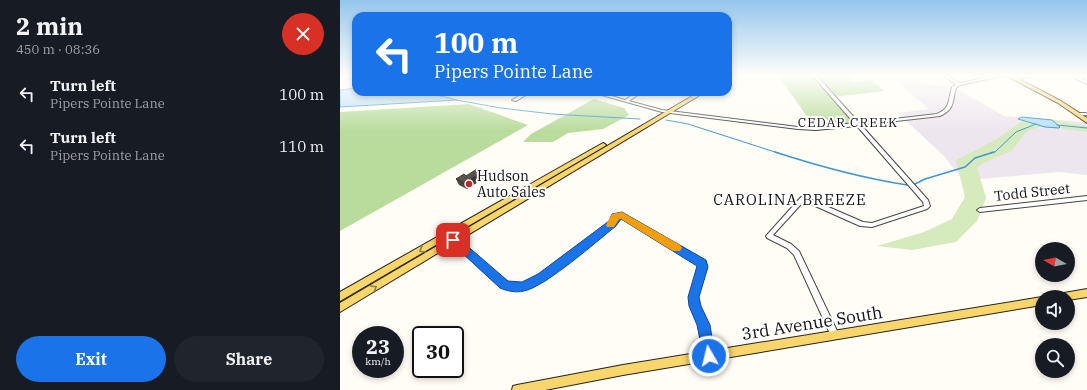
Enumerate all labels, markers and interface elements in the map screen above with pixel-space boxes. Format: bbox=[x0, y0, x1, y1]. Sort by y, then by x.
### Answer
text: 2 min bbox=[16, 10, 83, 42]
button: close bbox=[282, 13, 324, 55]
text: 100 m bbox=[434, 24, 518, 61]
icon: left bbox=[368, 28, 420, 80]
text: 450 m · 08:36 bbox=[16, 41, 100, 58]
text: Pipers Pointe Lane bbox=[434, 60, 593, 83]
text: Turn left bbox=[50, 76, 116, 95]
icon: left bbox=[16, 83, 38, 105]
text: 100 m bbox=[279, 85, 324, 104]
text: Pipers Pointe Lane bbox=[50, 95, 165, 112]
district label: CEDAR CREEK bbox=[798, 114, 898, 131]
text: Turn left bbox=[50, 128, 116, 147]
icon: left bbox=[16, 135, 38, 157]
text: 110 m bbox=[279, 137, 324, 156]
text: Pipers Pointe Lane bbox=[50, 147, 165, 164]
place label: Hudson Auto Sales bbox=[477, 167, 546, 201]
marker: Hudson Auto Sales bbox=[464, 179, 474, 189]
street label: Todd Street bbox=[993, 179, 1071, 205]
district label: CAROLINA BREEZE bbox=[713, 190, 867, 209]
pin bbox=[436, 223, 470, 257]
icon: arrive bbox=[442, 229, 464, 251]
north arrow bbox=[1035, 242, 1075, 282]
map controls bbox=[1035, 242, 1075, 378]
one-way arrow bbox=[419, 246, 426, 253]
one-way arrow bbox=[369, 285, 377, 292]
button: sound bbox=[1035, 290, 1075, 330]
street label: 3rd Avenue South bbox=[740, 301, 884, 345]
speed limit sign: 30 bbox=[412, 326, 464, 378]
text: 23 bbox=[366, 333, 390, 360]
position arrow bbox=[688, 335, 730, 377]
button: Exit bbox=[16, 336, 166, 382]
button: Share bbox=[174, 336, 324, 382]
button: search bbox=[1035, 338, 1075, 378]
text: km/h bbox=[365, 355, 391, 368]

